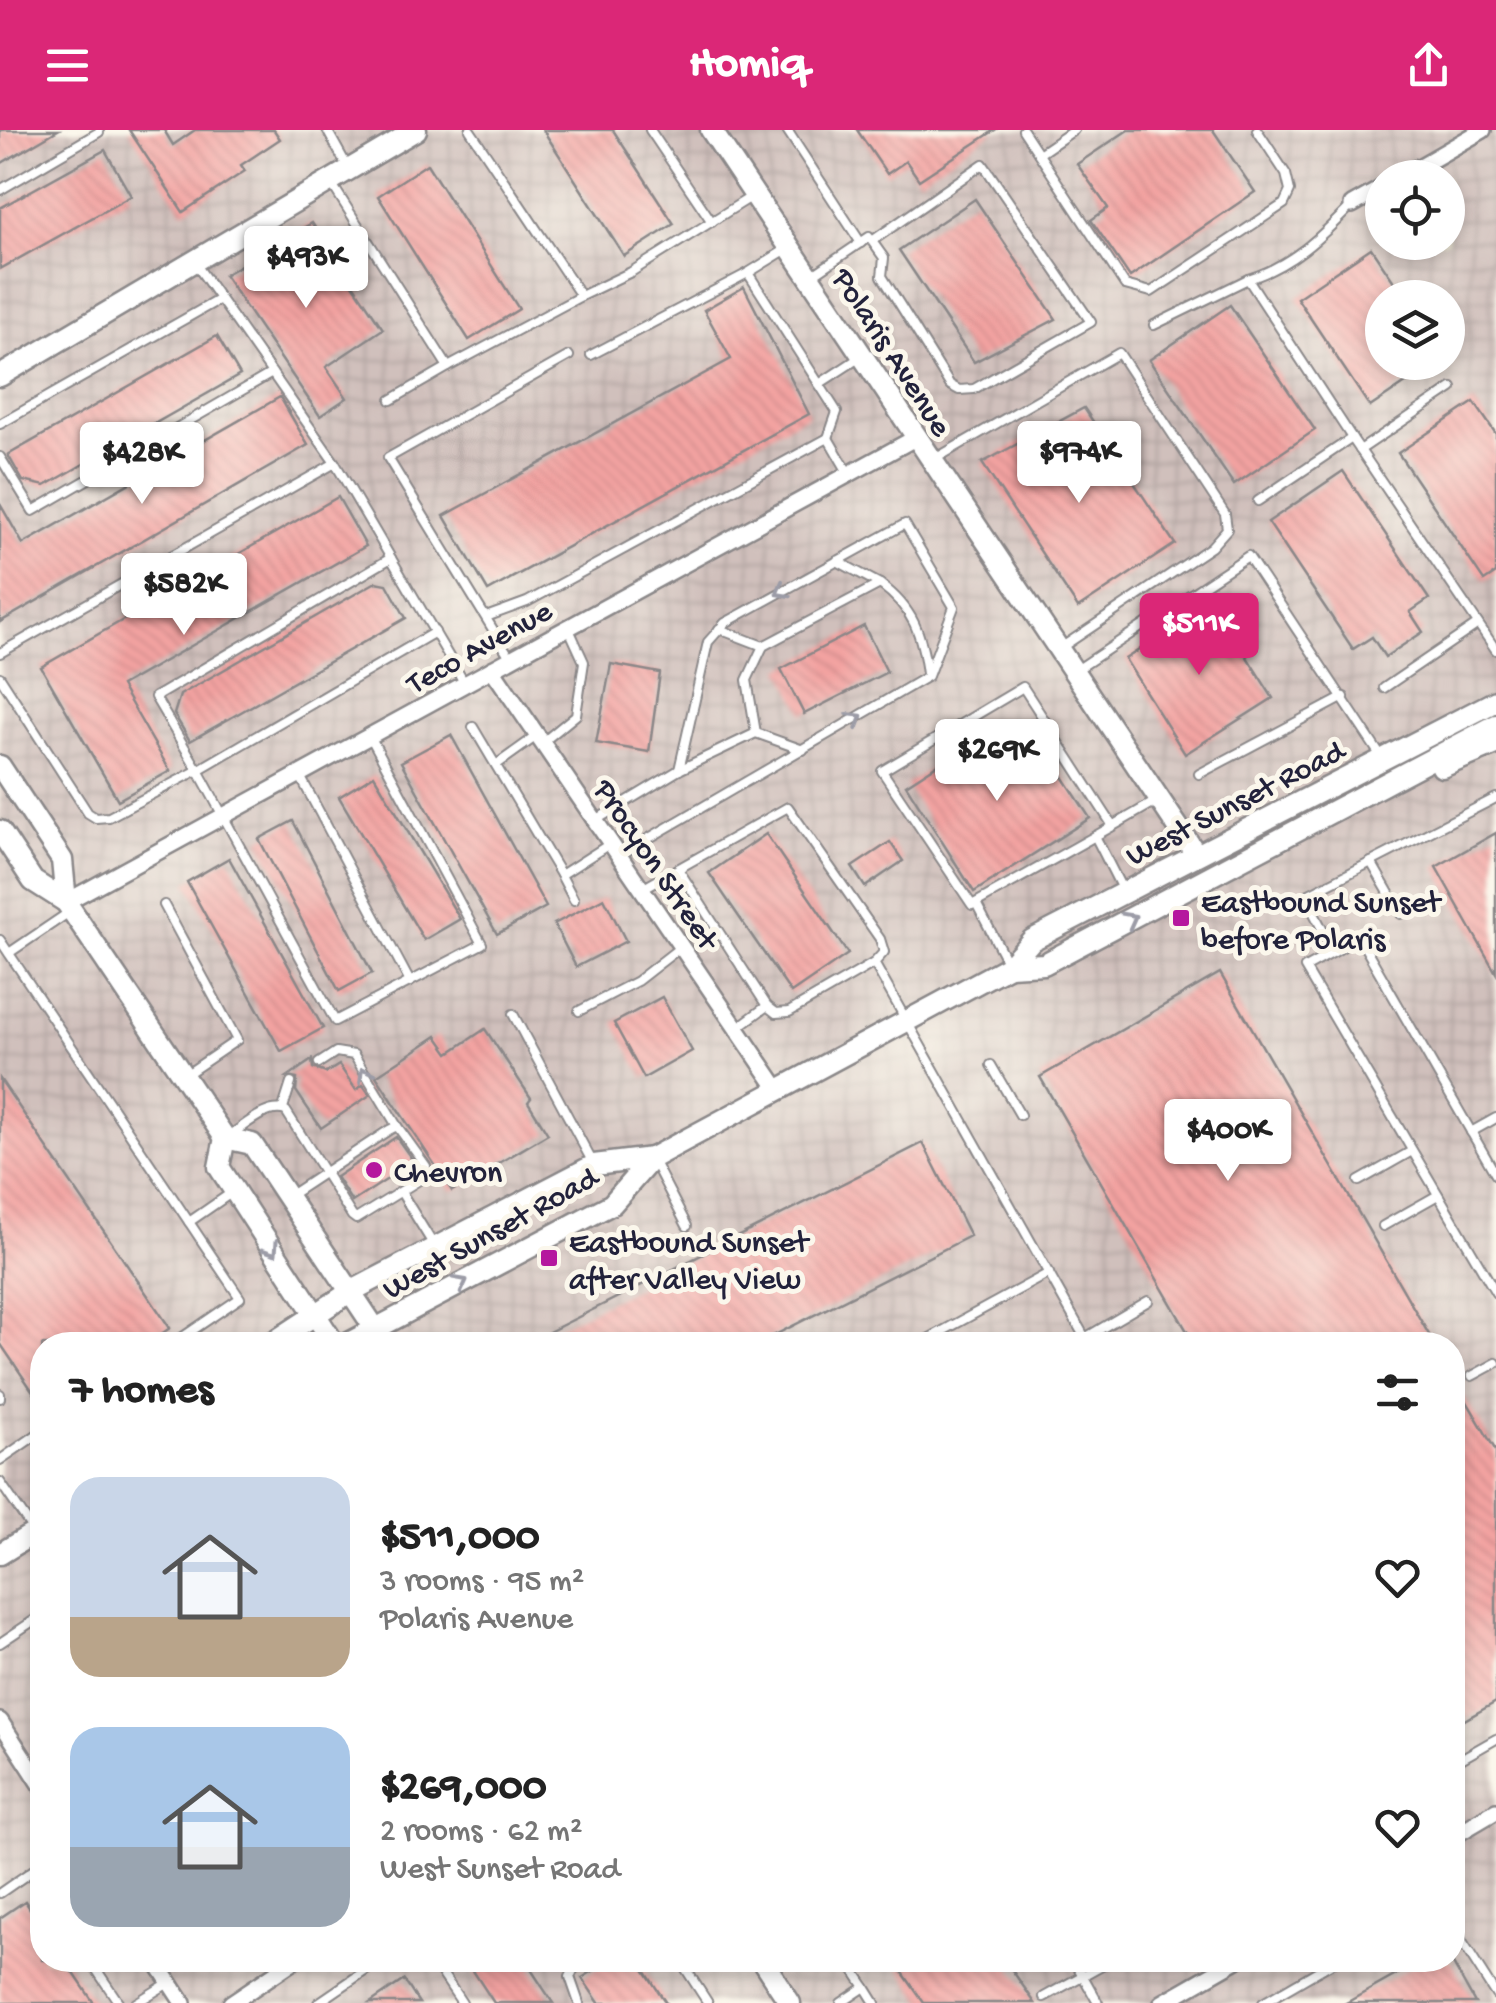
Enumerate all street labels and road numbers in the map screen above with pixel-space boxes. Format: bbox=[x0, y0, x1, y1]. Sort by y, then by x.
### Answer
street label: Polaris Avenue bbox=[821, 262, 959, 445]
street label: Teco Avenue bbox=[399, 594, 560, 706]
street label: West Sunset Road bbox=[1121, 733, 1354, 877]
street label: Procyon Street bbox=[582, 773, 726, 960]
street label: West Sunset Road bbox=[377, 1159, 608, 1310]

